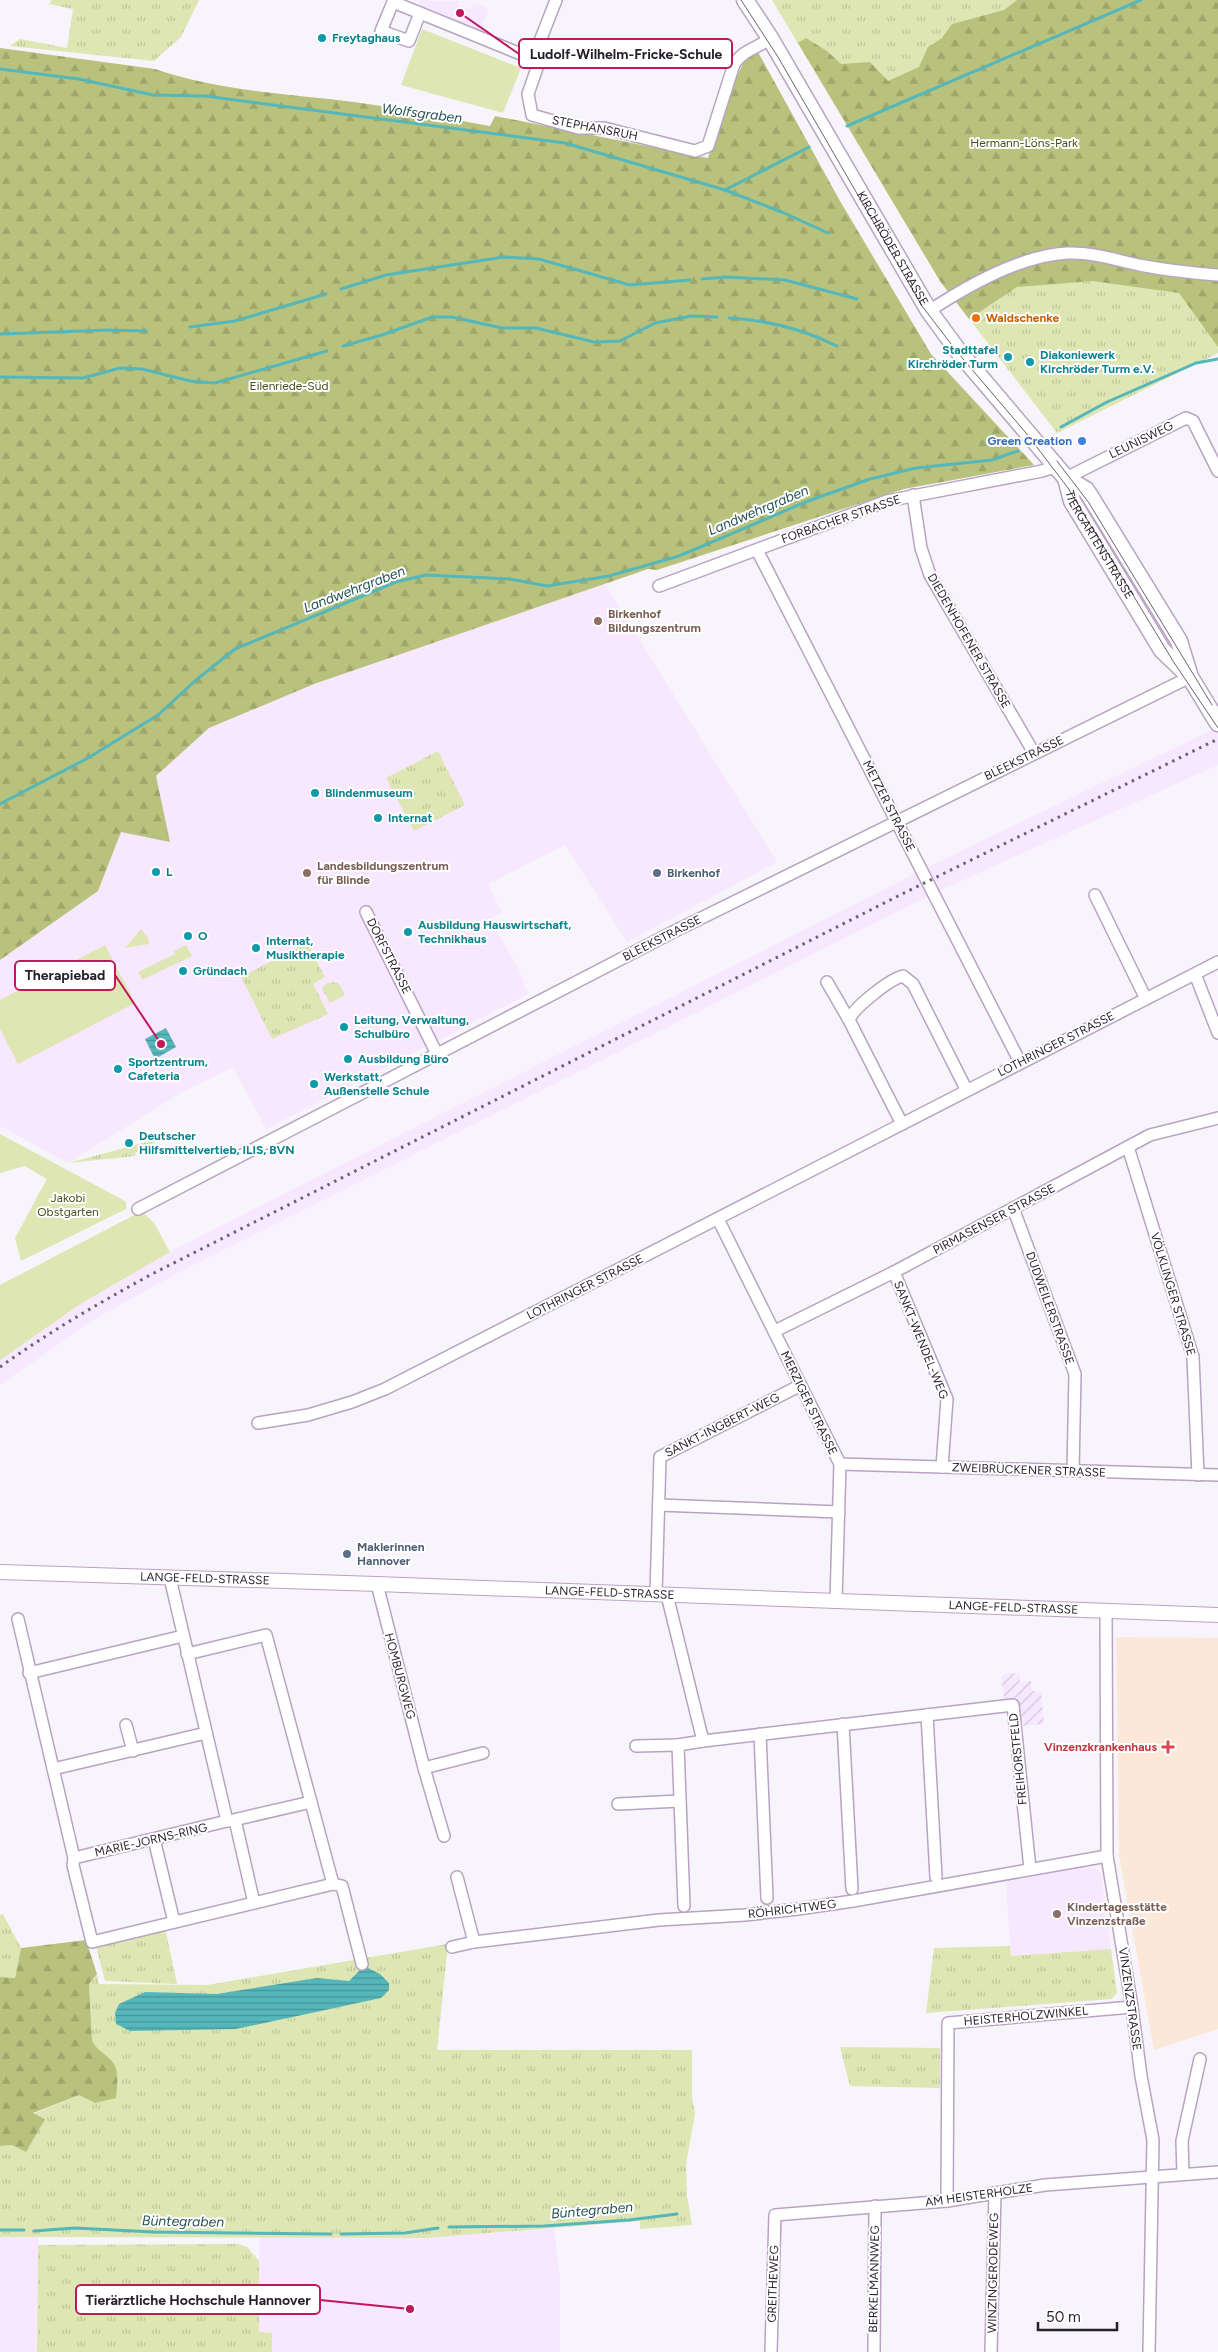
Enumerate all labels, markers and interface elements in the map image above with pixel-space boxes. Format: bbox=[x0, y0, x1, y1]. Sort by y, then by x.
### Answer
place label: Freytaghaus bbox=[332, 31, 401, 45]
marker: Freytaghaus bbox=[316, 32, 328, 44]
callout: Ludolf-Wilhelm-Fricke-Schule bbox=[519, 39, 732, 68]
text: Ludolf-Wilhelm-Fricke-Schule bbox=[530, 46, 723, 63]
water label: Wolfsgraben bbox=[381, 100, 463, 127]
street label: STEPHANSRUH bbox=[551, 113, 639, 143]
park label: Hermann-Löns-Park bbox=[970, 136, 1078, 150]
street label: KIRCHRÖDER STRASSE bbox=[854, 189, 931, 308]
place label: Waldschenke bbox=[986, 311, 1059, 325]
marker: Waldschenke bbox=[970, 312, 982, 324]
place label: Stadttafel Kirchröder Turm bbox=[908, 343, 998, 371]
place label: Diakoniewerk Kirchröder Turm e.V. bbox=[1040, 348, 1154, 376]
marker: Stadttafel Kirchröder Turm bbox=[1002, 351, 1014, 363]
marker: Diakoniewerk Kirchröder Turm e.V. bbox=[1024, 356, 1036, 368]
park label: Eilenriede-Süd bbox=[250, 379, 328, 393]
street label: LEUNISWEG bbox=[1107, 418, 1175, 462]
place label: Green Creation bbox=[988, 434, 1072, 448]
marker: Green Creation bbox=[1076, 435, 1088, 447]
water label: Landwehrgraben bbox=[705, 482, 811, 539]
street label: TIERGARTENSTRASSE bbox=[1063, 489, 1136, 601]
street label: FORBACHER STRASSE bbox=[779, 492, 903, 546]
water label: Landwehrgraben bbox=[301, 562, 408, 617]
street label: DIEDENHOFENER STRASSE bbox=[925, 571, 1013, 711]
place label: Birkenhof Bildungszentrum bbox=[608, 607, 701, 635]
marker: Birkenhof Bildungszentrum bbox=[592, 615, 604, 627]
street label: BLEEKSTRASSE bbox=[982, 733, 1066, 783]
street label: METZER STRASSE bbox=[860, 758, 918, 854]
place label: Blindenmuseum bbox=[325, 786, 413, 800]
marker: Blindenmuseum bbox=[309, 787, 321, 799]
place label: Internat bbox=[388, 811, 432, 825]
marker: Internat bbox=[372, 812, 384, 824]
place label: Landesbildungszentrum für Blinde bbox=[317, 859, 449, 887]
place label: L bbox=[166, 865, 173, 879]
marker: L bbox=[150, 866, 162, 878]
place label: Birkenhof bbox=[667, 866, 720, 880]
marker: Landesbildungszentrum für Blinde bbox=[301, 867, 313, 879]
marker: Birkenhof bbox=[651, 867, 663, 879]
street label: BLEEKSTRASSE bbox=[620, 912, 704, 964]
street label: DORFSTRASSE bbox=[364, 916, 414, 996]
place label: Ausbildung Hauswirtschaft, Technikhaus bbox=[418, 918, 571, 946]
marker: Ausbildung Hauswirtschaft, Technikhaus bbox=[402, 926, 414, 938]
place label: O bbox=[198, 929, 208, 943]
marker: O bbox=[182, 930, 194, 942]
place label: Internat, Musiktherapie bbox=[266, 934, 345, 962]
marker: Internat, Musiktherapie bbox=[250, 942, 262, 954]
callout: Therapiebad bbox=[15, 961, 115, 990]
place label: Gründach bbox=[193, 964, 247, 978]
marker: Gründach bbox=[177, 965, 189, 977]
text: Therapiebad bbox=[25, 967, 105, 984]
street label: LOTHRINGER STRASSE bbox=[995, 1008, 1117, 1080]
place label: Leitung, Verwaltung, Schulbüro bbox=[354, 1013, 469, 1041]
marker: Leitung, Verwaltung, Schulbüro bbox=[338, 1021, 350, 1033]
place label: Ausbildung Büro bbox=[358, 1052, 449, 1066]
marker: Ausbildung Büro bbox=[342, 1053, 354, 1065]
place label: Sportzentrum, Cafeteria bbox=[128, 1055, 208, 1083]
marker: Sportzentrum, Cafeteria bbox=[112, 1063, 124, 1075]
place label: Werkstatt, Außenstelle Schule bbox=[324, 1070, 430, 1098]
marker: Werkstatt, Außenstelle Schule bbox=[308, 1078, 320, 1090]
place label: Deutscher Hilfsmittelvertieb, ILIS, BVN bbox=[139, 1129, 294, 1157]
marker: Deutscher Hilfsmittelvertieb, ILIS, BVN bbox=[123, 1137, 135, 1149]
street label: PIRMASENSER STRASSE bbox=[931, 1181, 1057, 1257]
park label: Jakobi Obstgarten bbox=[37, 1191, 99, 1219]
street label: VÖLKLINGER STRASSE bbox=[1148, 1231, 1198, 1357]
street label: DUDWEILERSTRASSE bbox=[1023, 1250, 1077, 1366]
street label: LOTHRINGER STRASSE bbox=[524, 1251, 646, 1323]
street label: SANKT-WENDEL-WEG bbox=[891, 1279, 951, 1401]
street label: MERZIGER STRASSE bbox=[778, 1349, 840, 1457]
street label: SANKT-INGBERT-WEG bbox=[662, 1390, 782, 1460]
street label: ZWEIBRÜCKENER STRASSE bbox=[952, 1460, 1106, 1480]
place label: Maklerinnen Hannover bbox=[357, 1540, 425, 1568]
marker: Maklerinnen Hannover bbox=[341, 1548, 353, 1560]
street label: LANGE-FELD-STRASSE bbox=[140, 1569, 270, 1588]
street label: LANGE-FELD-STRASSE bbox=[545, 1583, 675, 1602]
street label: LANGE-FELD-STRASSE bbox=[948, 1598, 1078, 1617]
street label: HOMBURGWEG bbox=[382, 1631, 418, 1721]
street label: FREIHORSTFELD bbox=[1006, 1712, 1030, 1806]
place label: Vinzenzkrankenhaus bbox=[1044, 1740, 1157, 1754]
marker: Vinzenzkrankenhaus bbox=[1161, 1740, 1175, 1754]
street label: MARIE-JORNS-RING bbox=[93, 1820, 209, 1860]
street label: RÖHRICHTWEG bbox=[747, 1897, 837, 1921]
place label: Kindertagesstätte Vinzenzstraße bbox=[1067, 1900, 1167, 1928]
marker: Kindertagesstätte Vinzenzstraße bbox=[1051, 1908, 1063, 1920]
street label: VINZENZSTRASSE bbox=[1116, 1946, 1144, 2052]
street label: HEISTERHOLZWINKEL bbox=[963, 2004, 1090, 2028]
street label: AM HEISTERHOLZE bbox=[924, 2181, 1034, 2209]
water label: Büntegraben bbox=[550, 2198, 634, 2223]
water label: Büntegraben bbox=[142, 2212, 224, 2231]
street label: WINZINGERODEWEG bbox=[985, 2213, 1001, 2333]
street label: BERKELMANNWEG bbox=[866, 2225, 882, 2333]
street label: GREITHEWEG bbox=[765, 2245, 781, 2323]
callout: Tierärztliche Hochschule Hannover bbox=[76, 2285, 320, 2314]
text: Tierärztliche Hochschule Hannover bbox=[86, 2292, 311, 2309]
scale bar bbox=[1038, 2300, 1117, 2332]
text: 50 m bbox=[1046, 2308, 1081, 2326]

